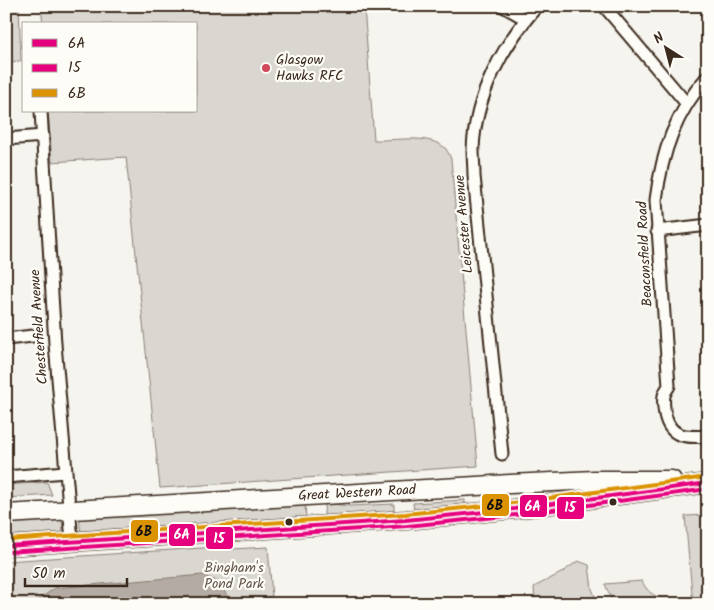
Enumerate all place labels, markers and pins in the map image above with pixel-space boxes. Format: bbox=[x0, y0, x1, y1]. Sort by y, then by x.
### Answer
place label: Glasgow Hawks RFC bbox=[276, 49, 343, 87]
marker: Glasgow Hawks RFC bbox=[260, 62, 272, 74]
unlabelled marker bbox=[608, 497, 618, 507]
unlabelled marker bbox=[284, 517, 294, 527]

